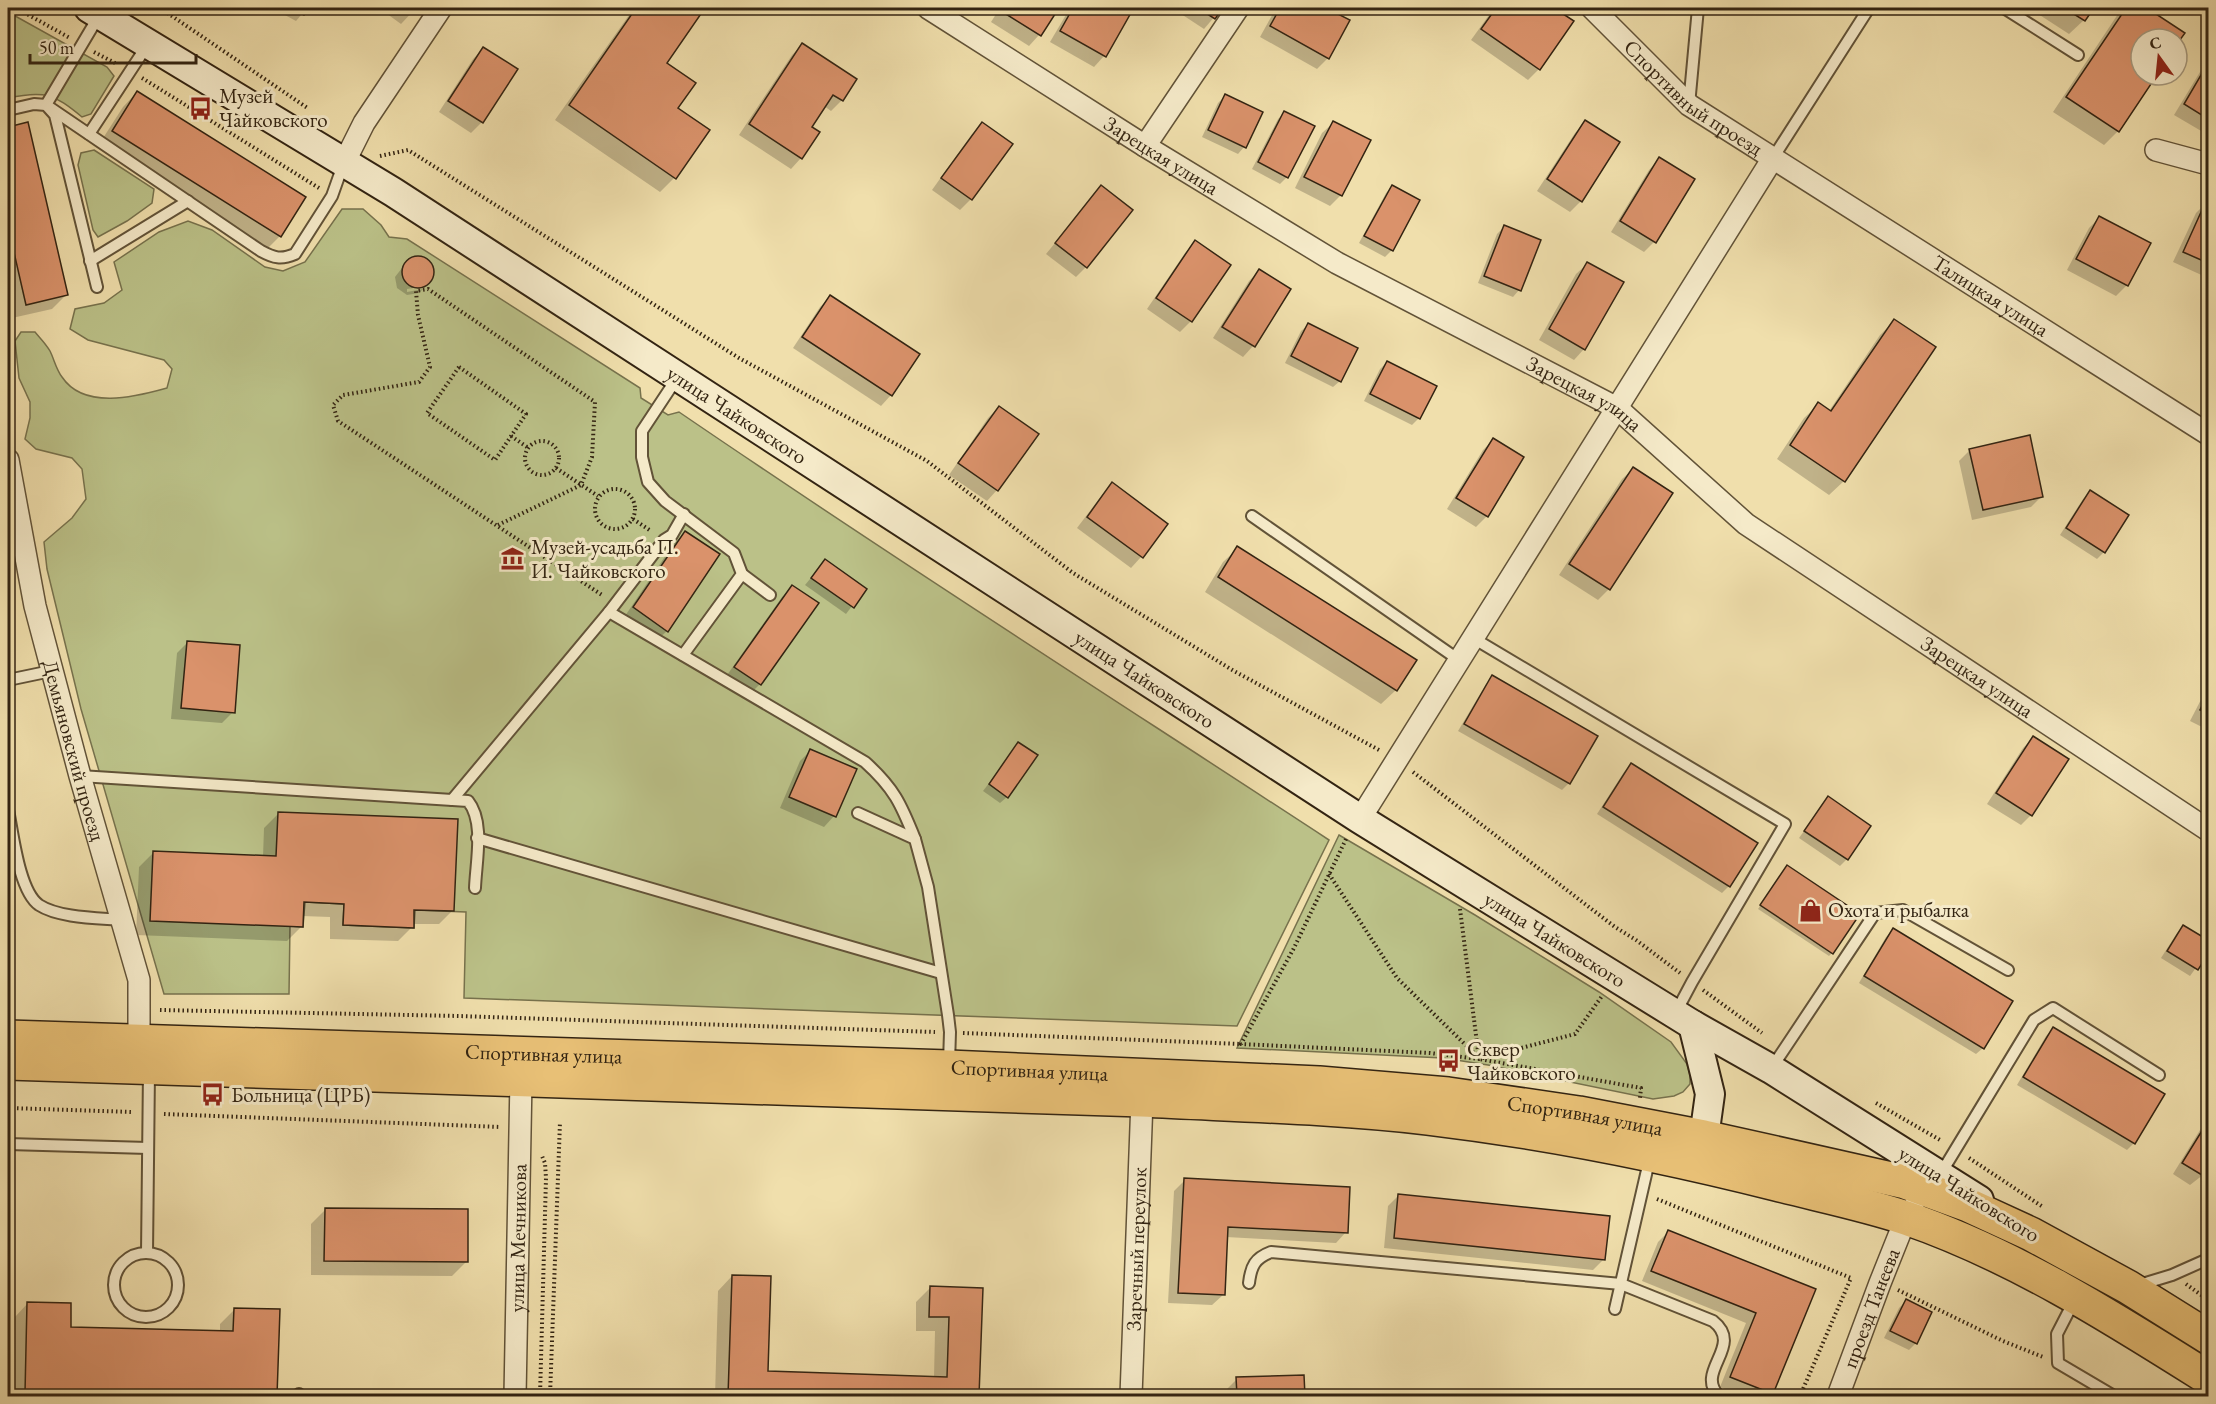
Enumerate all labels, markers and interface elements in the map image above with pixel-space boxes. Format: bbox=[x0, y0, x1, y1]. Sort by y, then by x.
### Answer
scale bar bbox=[30, 27, 196, 65]
north arrow bbox=[2129, 27, 2189, 87]
text: С bbox=[2147, 31, 2163, 55]
street label: Спортивный проезд bbox=[1618, 33, 1768, 162]
text: 50 m bbox=[39, 36, 74, 59]
place label: Музей Чайковского bbox=[219, 82, 328, 133]
bus stop icon: Музей Чайковского bbox=[188, 95, 214, 121]
street label: Зарецкая улица bbox=[1099, 109, 1224, 201]
street label: Талицкая улица bbox=[1927, 249, 2055, 343]
street label: Зарецкая улица bbox=[1522, 349, 1649, 438]
street label: улица Чайковского bbox=[662, 359, 812, 470]
place label: Музей-усадьба П. И. Чайковского bbox=[531, 533, 679, 584]
museum icon: Музей-усадьба П. И. Чайковского bbox=[500, 546, 526, 572]
street label: улица Чайковского bbox=[1069, 623, 1220, 734]
street label: Зарецкая улица bbox=[1916, 630, 2039, 724]
street label: Демьяновский проезд bbox=[37, 657, 112, 844]
street label: улица Чайковского bbox=[1479, 885, 1631, 993]
place label: Охота и рыбалка bbox=[1828, 896, 1970, 923]
shop icon: Охота и рыбалка bbox=[1797, 897, 1823, 923]
place label: Сквер Чайковского bbox=[1467, 1035, 1576, 1086]
street label: Спортивная улица bbox=[465, 1038, 623, 1070]
bus stop icon: Сквер Чайковского bbox=[1436, 1048, 1462, 1074]
street label: Спортивная улица bbox=[950, 1053, 1109, 1087]
place label: Больница (ЦРБ) bbox=[231, 1081, 370, 1108]
bus stop icon: Больница (ЦРБ) bbox=[200, 1082, 226, 1108]
street label: Спортивная улица bbox=[1505, 1089, 1666, 1142]
street label: улица Чайковского bbox=[1893, 1139, 2045, 1248]
street label: улица Мечникова bbox=[503, 1163, 532, 1313]
street label: Заречный переулок bbox=[1119, 1167, 1152, 1331]
street label: проезд Танеева bbox=[1836, 1243, 1906, 1372]

